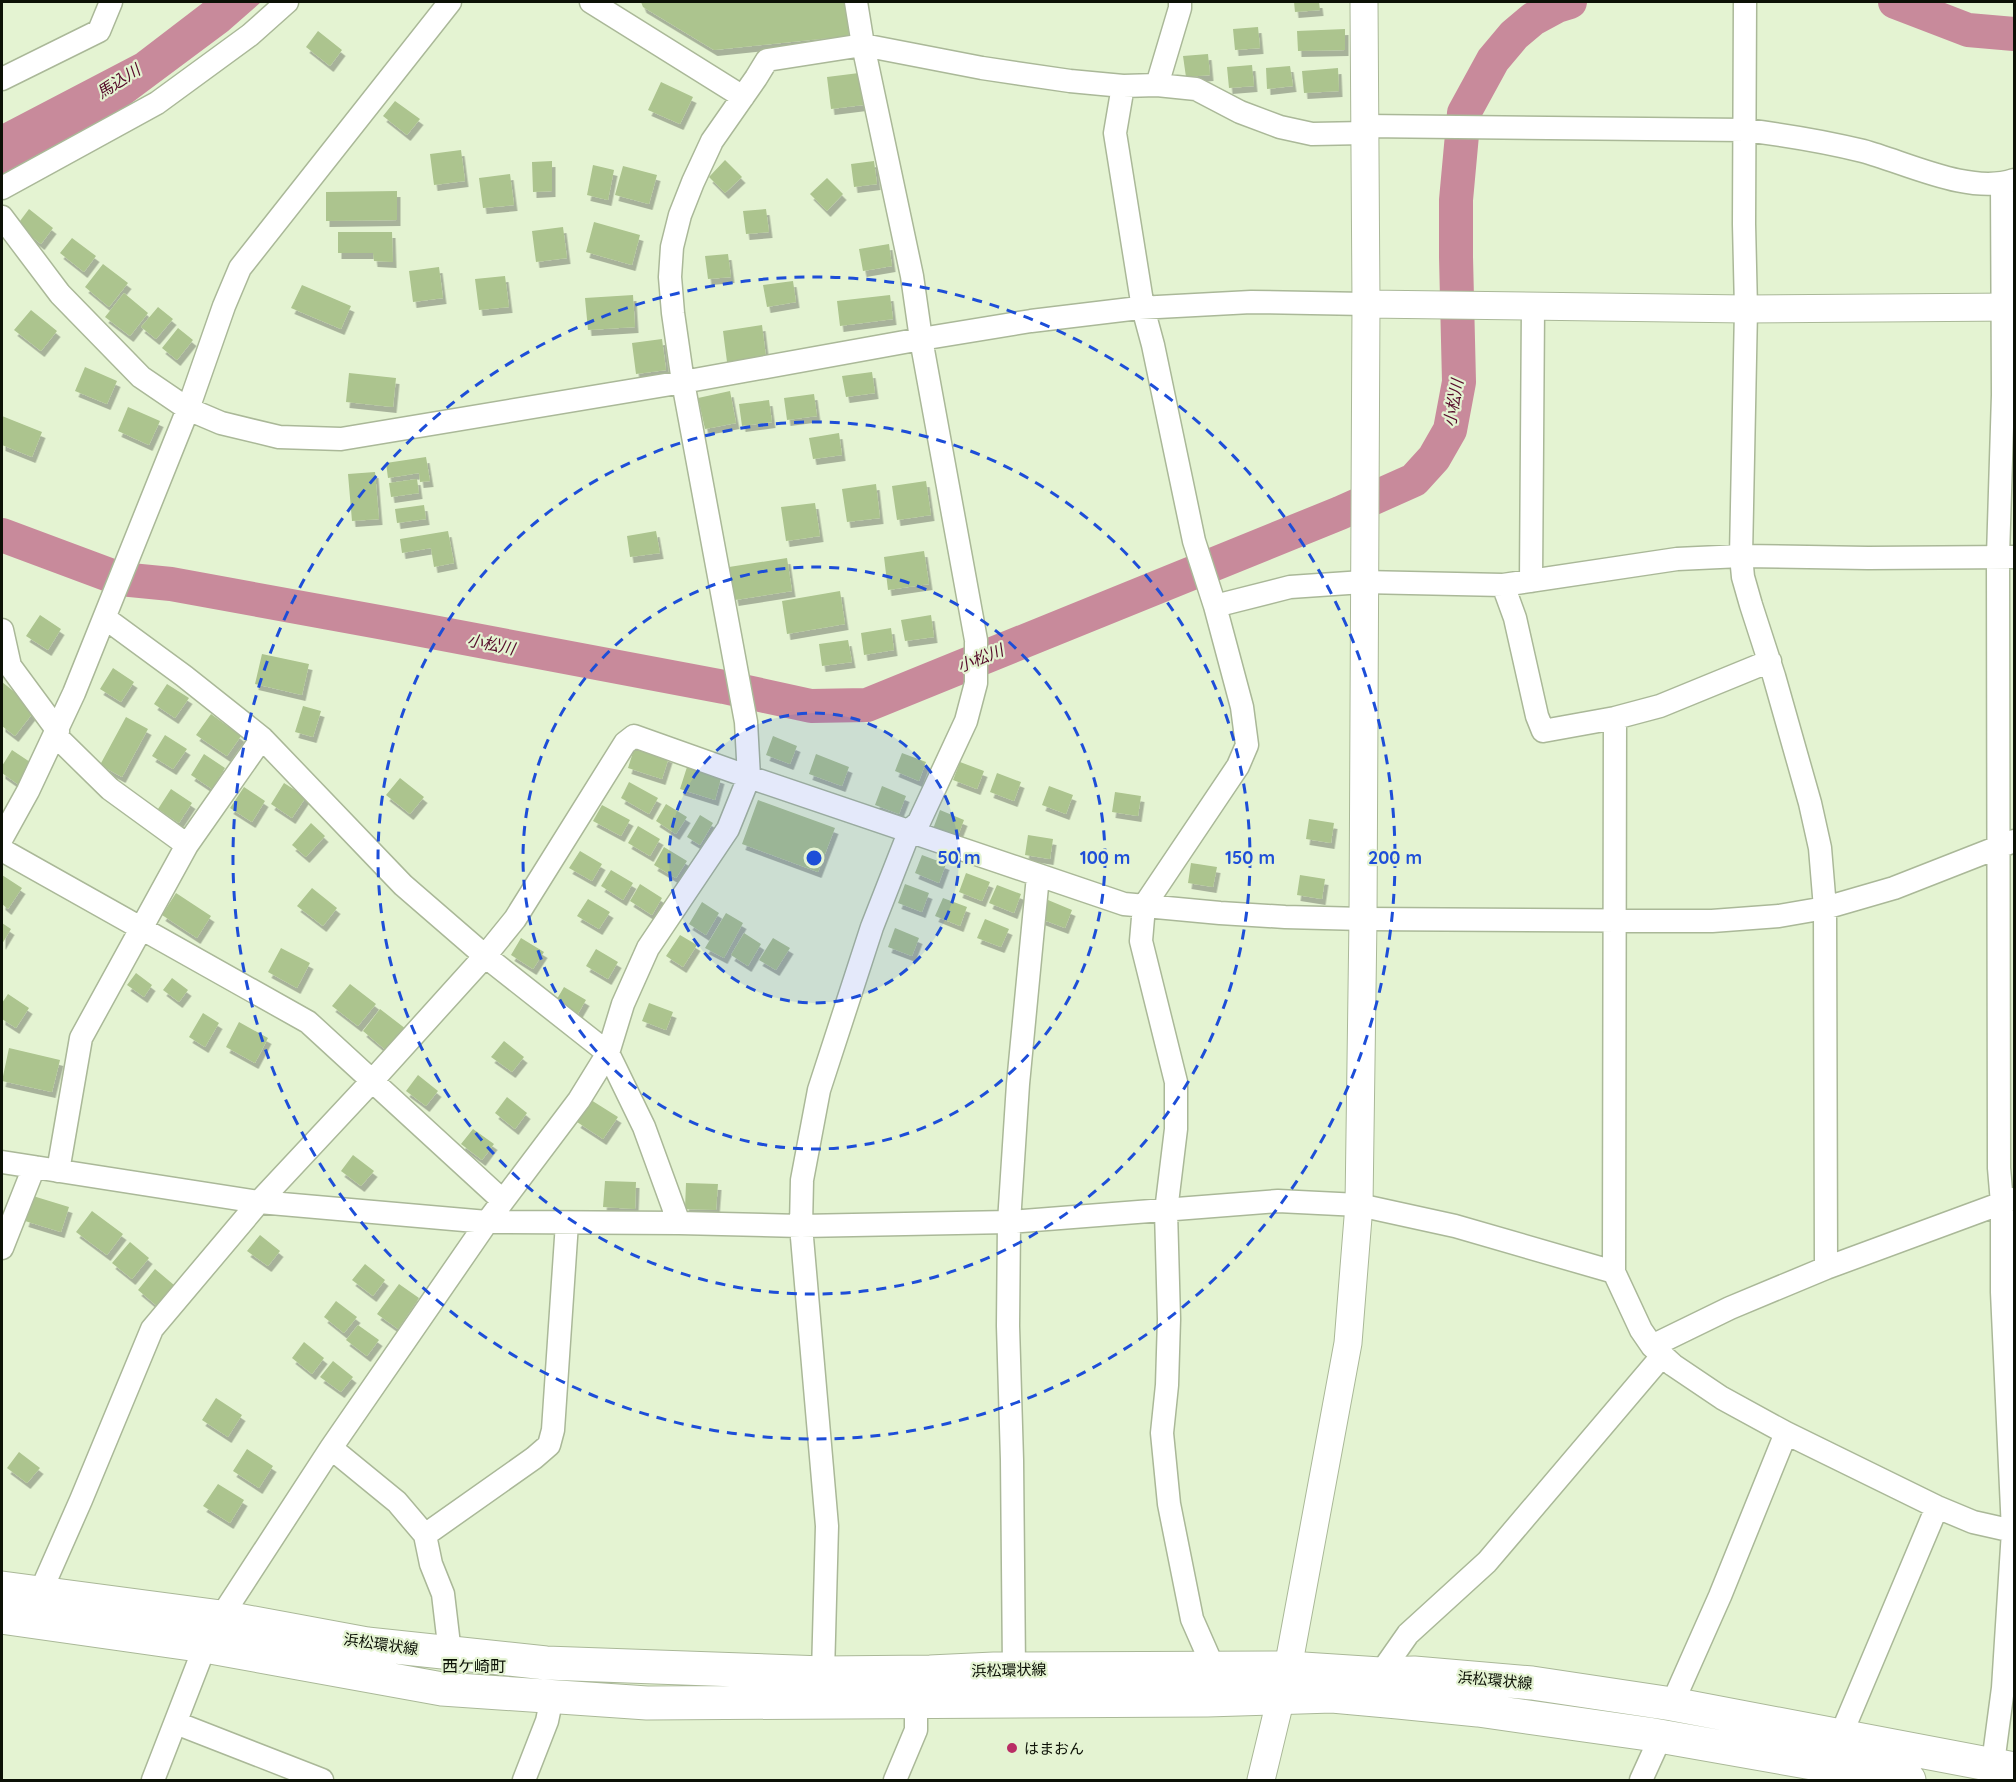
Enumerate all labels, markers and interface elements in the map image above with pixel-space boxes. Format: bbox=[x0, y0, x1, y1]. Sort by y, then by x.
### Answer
water label: 馬込川 bbox=[92, 58, 145, 102]
water label: 小松川 bbox=[1439, 376, 1467, 428]
water label: 小松川 bbox=[466, 630, 518, 659]
water label: 小松川 bbox=[954, 639, 1008, 676]
text: 50 m bbox=[937, 846, 981, 869]
text: 100 m bbox=[1080, 846, 1130, 869]
text: 150 m bbox=[1225, 846, 1275, 869]
text: 200 m bbox=[1368, 846, 1422, 869]
centre of rings bbox=[804, 848, 824, 868]
street label: 浜松環状線 bbox=[343, 1629, 419, 1659]
district label: 西ケ崎町 bbox=[442, 1656, 506, 1676]
street label: 浜松環状線 bbox=[971, 1660, 1047, 1680]
street label: 浜松環状線 bbox=[1457, 1667, 1533, 1693]
place label: はまおん bbox=[1024, 1739, 1084, 1758]
marker: はまおん bbox=[1005, 1741, 1019, 1755]

